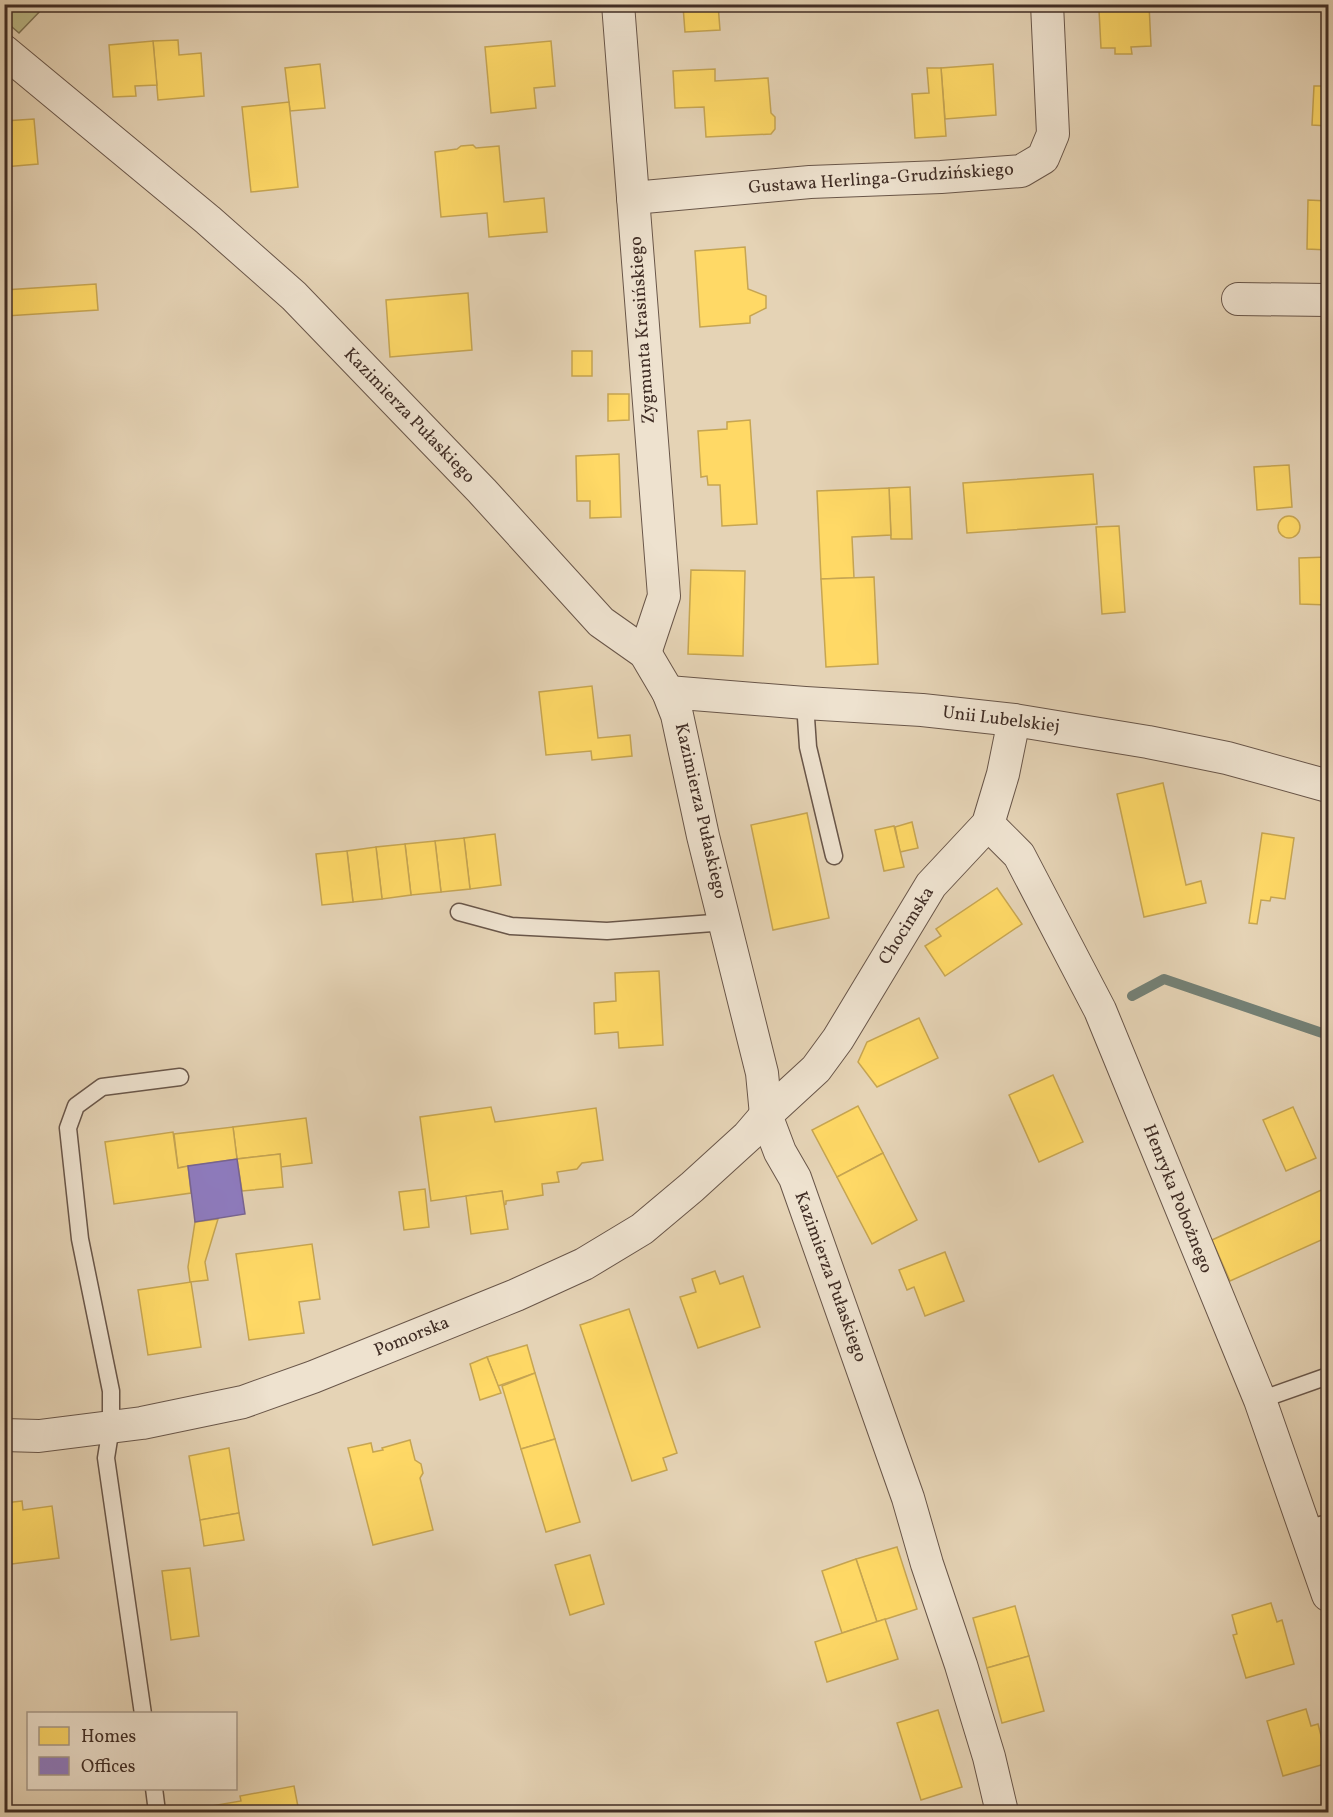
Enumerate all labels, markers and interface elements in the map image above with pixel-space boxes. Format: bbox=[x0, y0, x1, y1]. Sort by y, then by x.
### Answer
street label: Gustawa Herlinga-Grudzińskiego bbox=[747, 157, 1015, 201]
street label: Zygmunta Krasińskiego bbox=[624, 235, 662, 425]
street label: Kazimierza Pułaskiego bbox=[338, 343, 480, 489]
street label: Unii Lubelskiej bbox=[941, 700, 1061, 740]
street label: Kazimierza Pułaskiego bbox=[668, 721, 732, 901]
street label: Chocimska bbox=[873, 882, 941, 970]
street label: Henryka Pobożnego bbox=[1136, 1121, 1218, 1277]
street label: Kazimierza Pułaskiego bbox=[788, 1188, 872, 1366]
street label: Pomorska bbox=[371, 1311, 453, 1363]
legend bbox=[27, 1712, 237, 1790]
text: Homes bbox=[81, 1725, 136, 1750]
text: Offices bbox=[81, 1755, 136, 1780]

